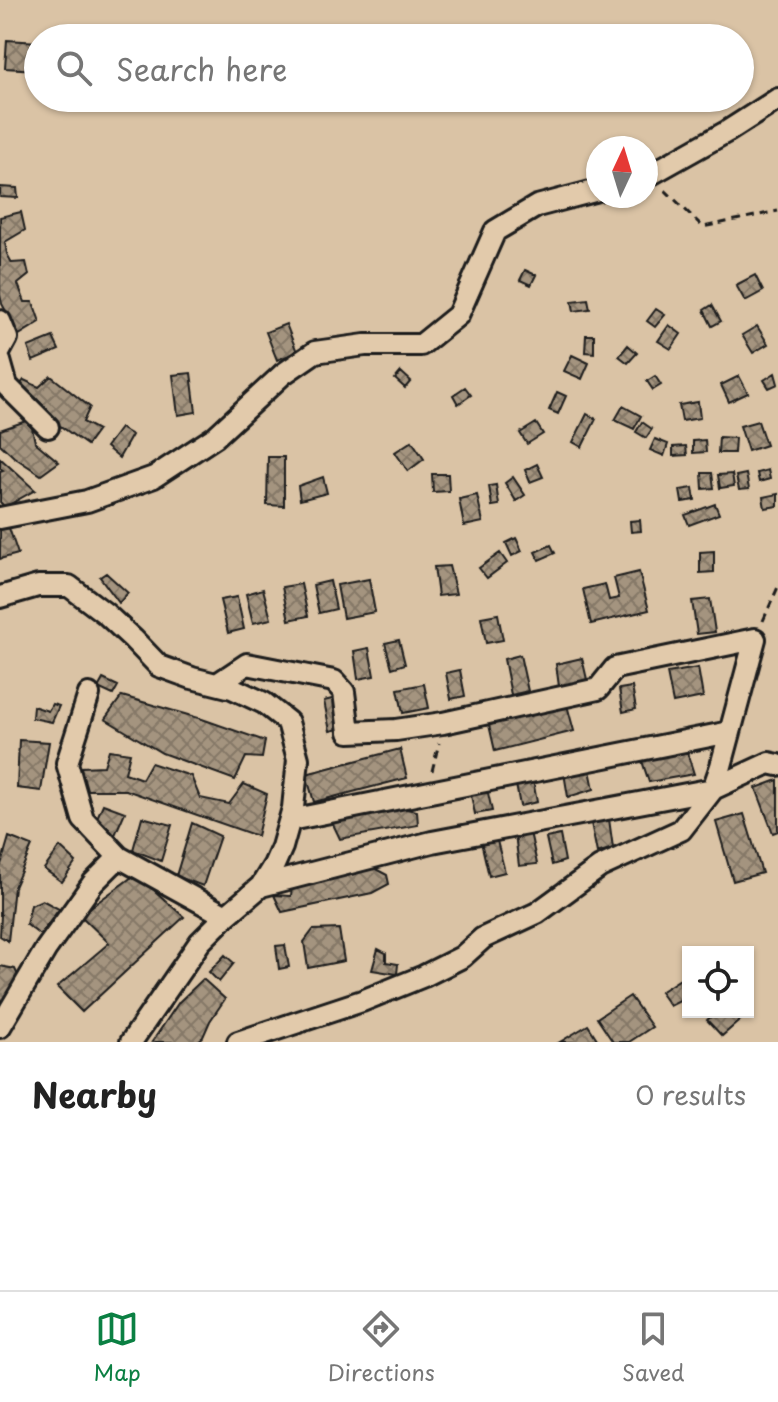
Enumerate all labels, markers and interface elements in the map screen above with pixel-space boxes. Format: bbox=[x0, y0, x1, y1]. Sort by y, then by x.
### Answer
search box bbox=[24, 24, 754, 112]
icon: search bbox=[52, 46, 96, 90]
text: Search here bbox=[116, 46, 288, 91]
north arrow bbox=[586, 136, 658, 208]
map controls bbox=[682, 946, 754, 1018]
button: locate bbox=[682, 946, 754, 1018]
text: Nearby bbox=[32, 1068, 157, 1120]
text: 0 results bbox=[635, 1075, 746, 1114]
tab: Map bbox=[94, 1307, 141, 1388]
tab: Directions bbox=[328, 1307, 435, 1388]
tab: Saved bbox=[622, 1307, 684, 1388]

